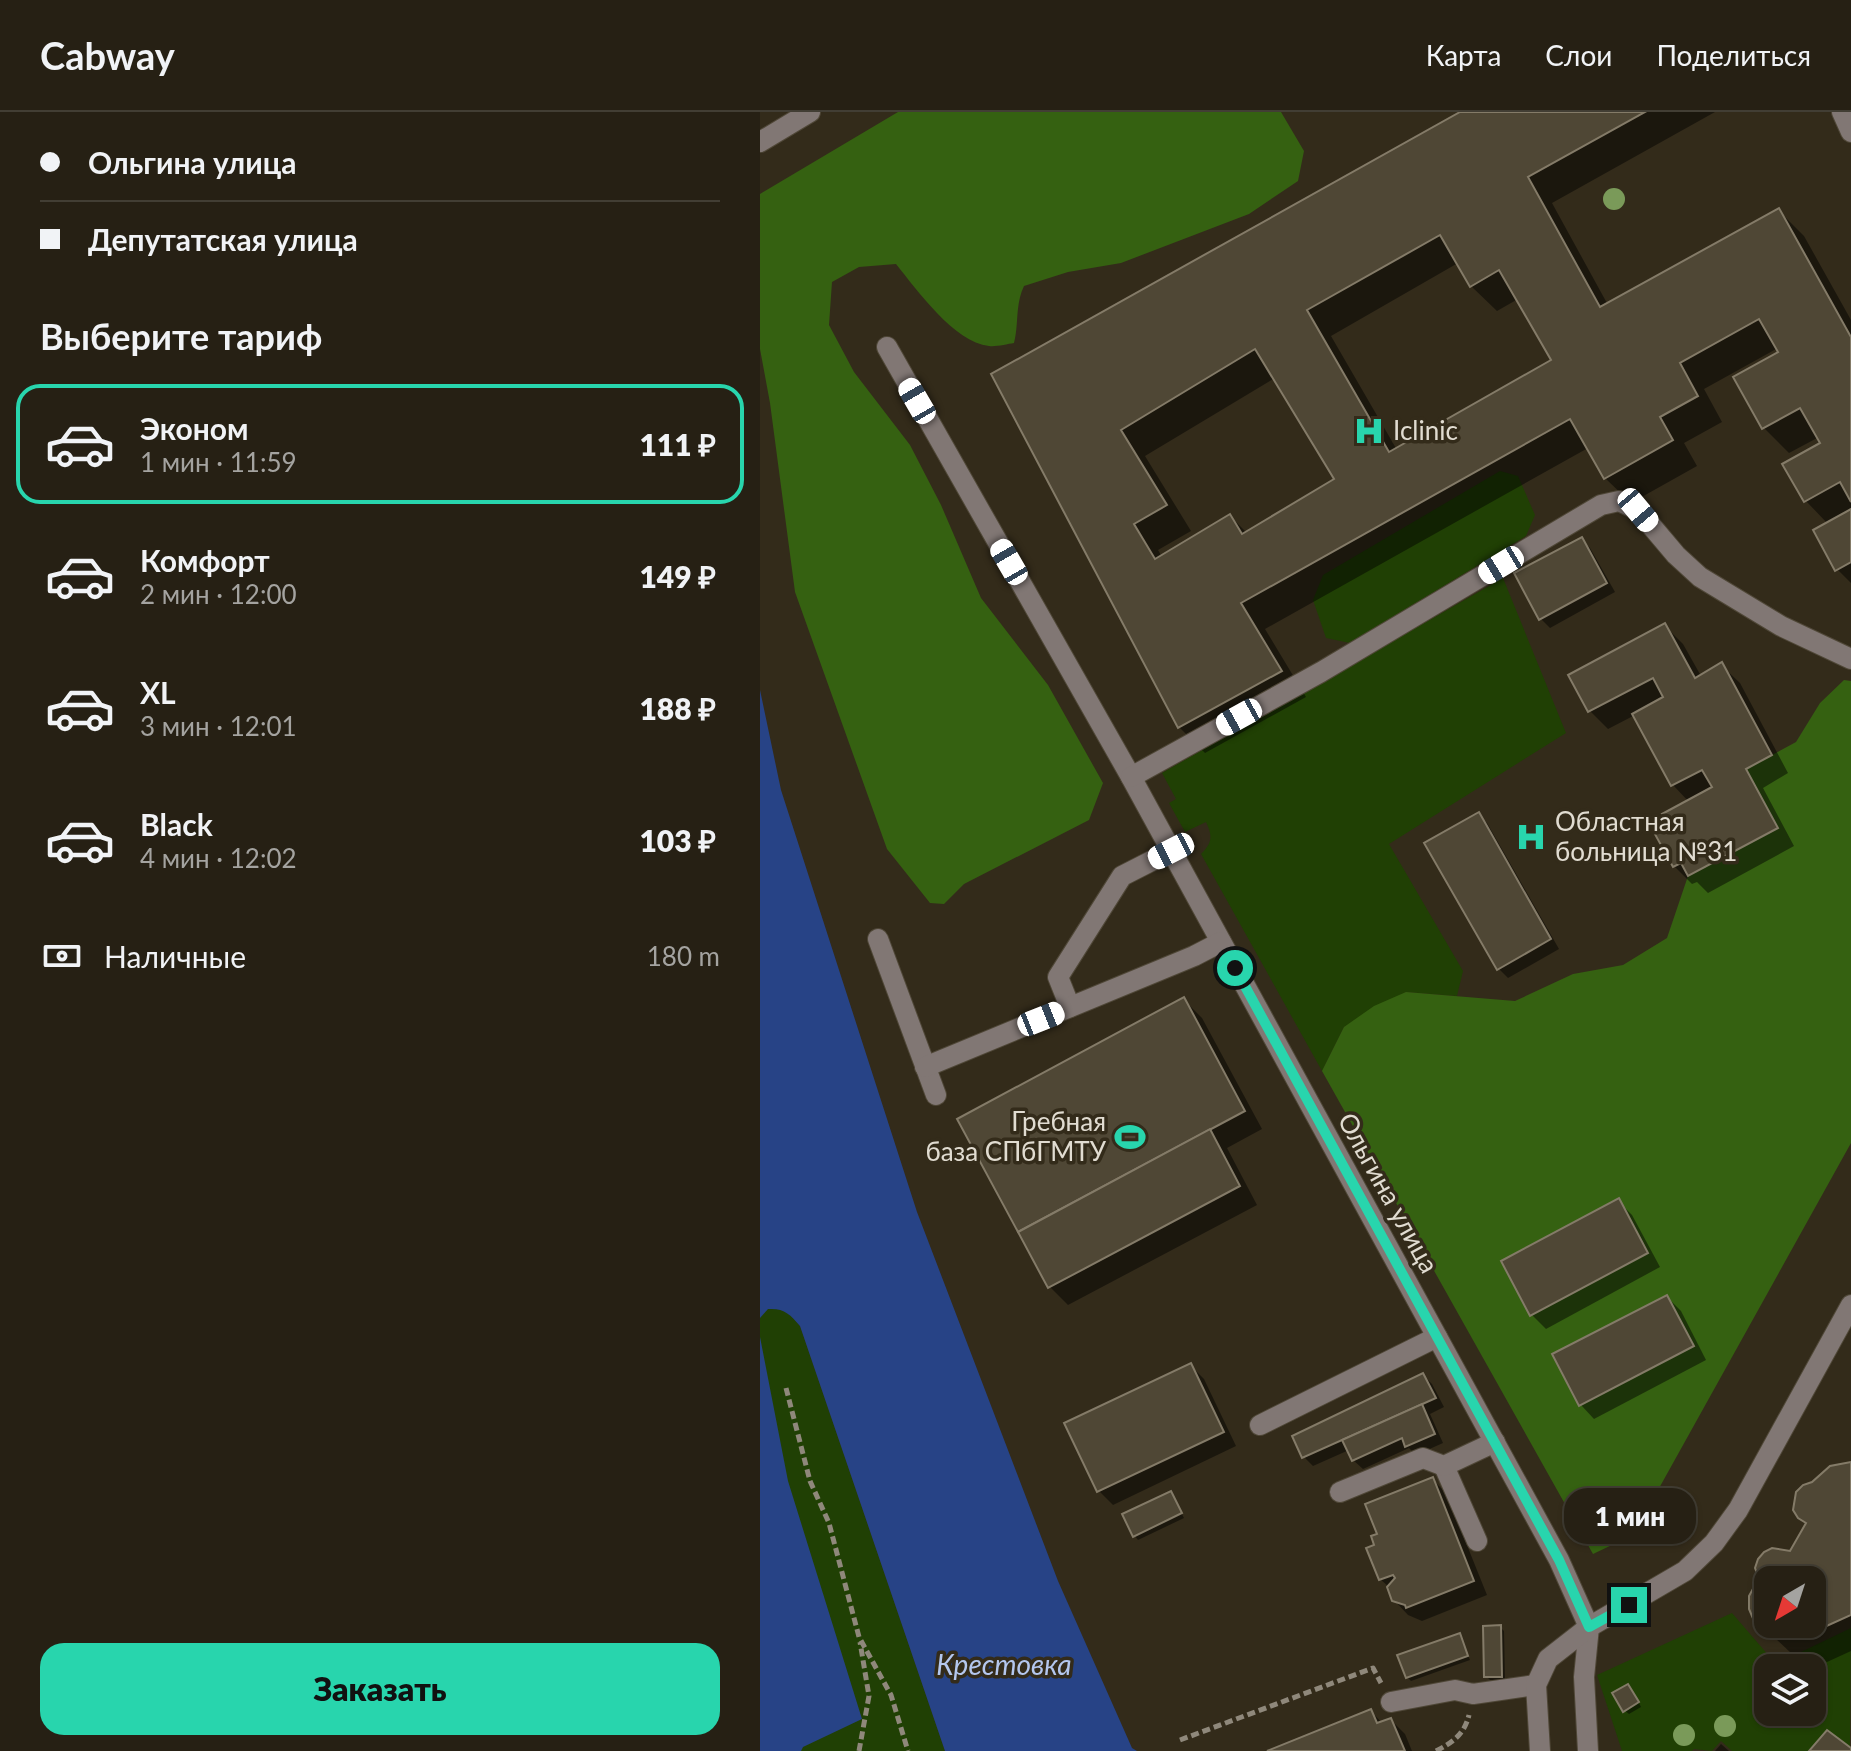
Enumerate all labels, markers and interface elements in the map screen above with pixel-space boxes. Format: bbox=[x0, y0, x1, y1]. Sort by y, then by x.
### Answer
text: Cabway bbox=[40, 32, 175, 78]
text: Карта bbox=[1426, 38, 1501, 72]
text: Слои bbox=[1545, 38, 1612, 72]
text: Поделиться bbox=[1656, 38, 1811, 72]
text: Ольгина улица bbox=[88, 144, 297, 180]
text: Депутатская улица bbox=[88, 221, 358, 257]
text: Выберите тариф bbox=[40, 314, 322, 358]
car bbox=[895, 374, 939, 428]
icon: car bbox=[44, 408, 116, 480]
text: Эконом bbox=[140, 410, 249, 446]
hospital icon: Iclinic bbox=[1352, 414, 1386, 448]
place label: Iclinic bbox=[1393, 414, 1458, 446]
text: 111 ₽ bbox=[639, 426, 716, 462]
text: 1 мин · 11:59 bbox=[140, 446, 297, 478]
car bbox=[1613, 484, 1663, 536]
car bbox=[987, 535, 1031, 589]
icon: car bbox=[44, 540, 116, 612]
text: Комфорт bbox=[140, 542, 270, 578]
car bbox=[1474, 542, 1528, 588]
text: 149 ₽ bbox=[639, 558, 716, 594]
text: 2 мин · 12:00 bbox=[140, 578, 297, 610]
icon: car bbox=[44, 672, 116, 744]
text: XL bbox=[140, 674, 176, 710]
text: 188 ₽ bbox=[639, 690, 716, 726]
car bbox=[1212, 695, 1266, 739]
text: 3 мин · 12:01 bbox=[140, 710, 297, 742]
icon: car bbox=[44, 804, 116, 876]
place label: Областная больница №31 bbox=[1555, 805, 1737, 867]
text: Black bbox=[140, 806, 213, 842]
hospital icon: Областная больница №31 bbox=[1514, 820, 1548, 854]
text: 103 ₽ bbox=[639, 822, 716, 858]
car bbox=[1144, 829, 1198, 873]
text: 4 мин · 12:02 bbox=[140, 842, 297, 874]
icon: cash bbox=[40, 934, 84, 978]
text: Наличные bbox=[104, 938, 246, 974]
text: 180 m bbox=[647, 940, 720, 972]
route start bbox=[1217, 950, 1253, 986]
car bbox=[1014, 999, 1068, 1039]
place label: Гребная база СПбГМТУ bbox=[925, 1105, 1107, 1167]
street label: Ольгина улица bbox=[1332, 1107, 1446, 1278]
sports icon: Гребная база СПбГМТУ bbox=[1113, 1120, 1147, 1154]
callout: 1 мин bbox=[1563, 1489, 1695, 1545]
text: 1 мин bbox=[1595, 1500, 1665, 1532]
north arrow bbox=[1754, 1566, 1826, 1638]
map controls bbox=[1754, 1566, 1826, 1726]
route end bbox=[1611, 1587, 1647, 1623]
button: Заказать bbox=[40, 1643, 720, 1735]
water label: Крестовка bbox=[936, 1647, 1072, 1681]
button: layers bbox=[1754, 1654, 1826, 1726]

